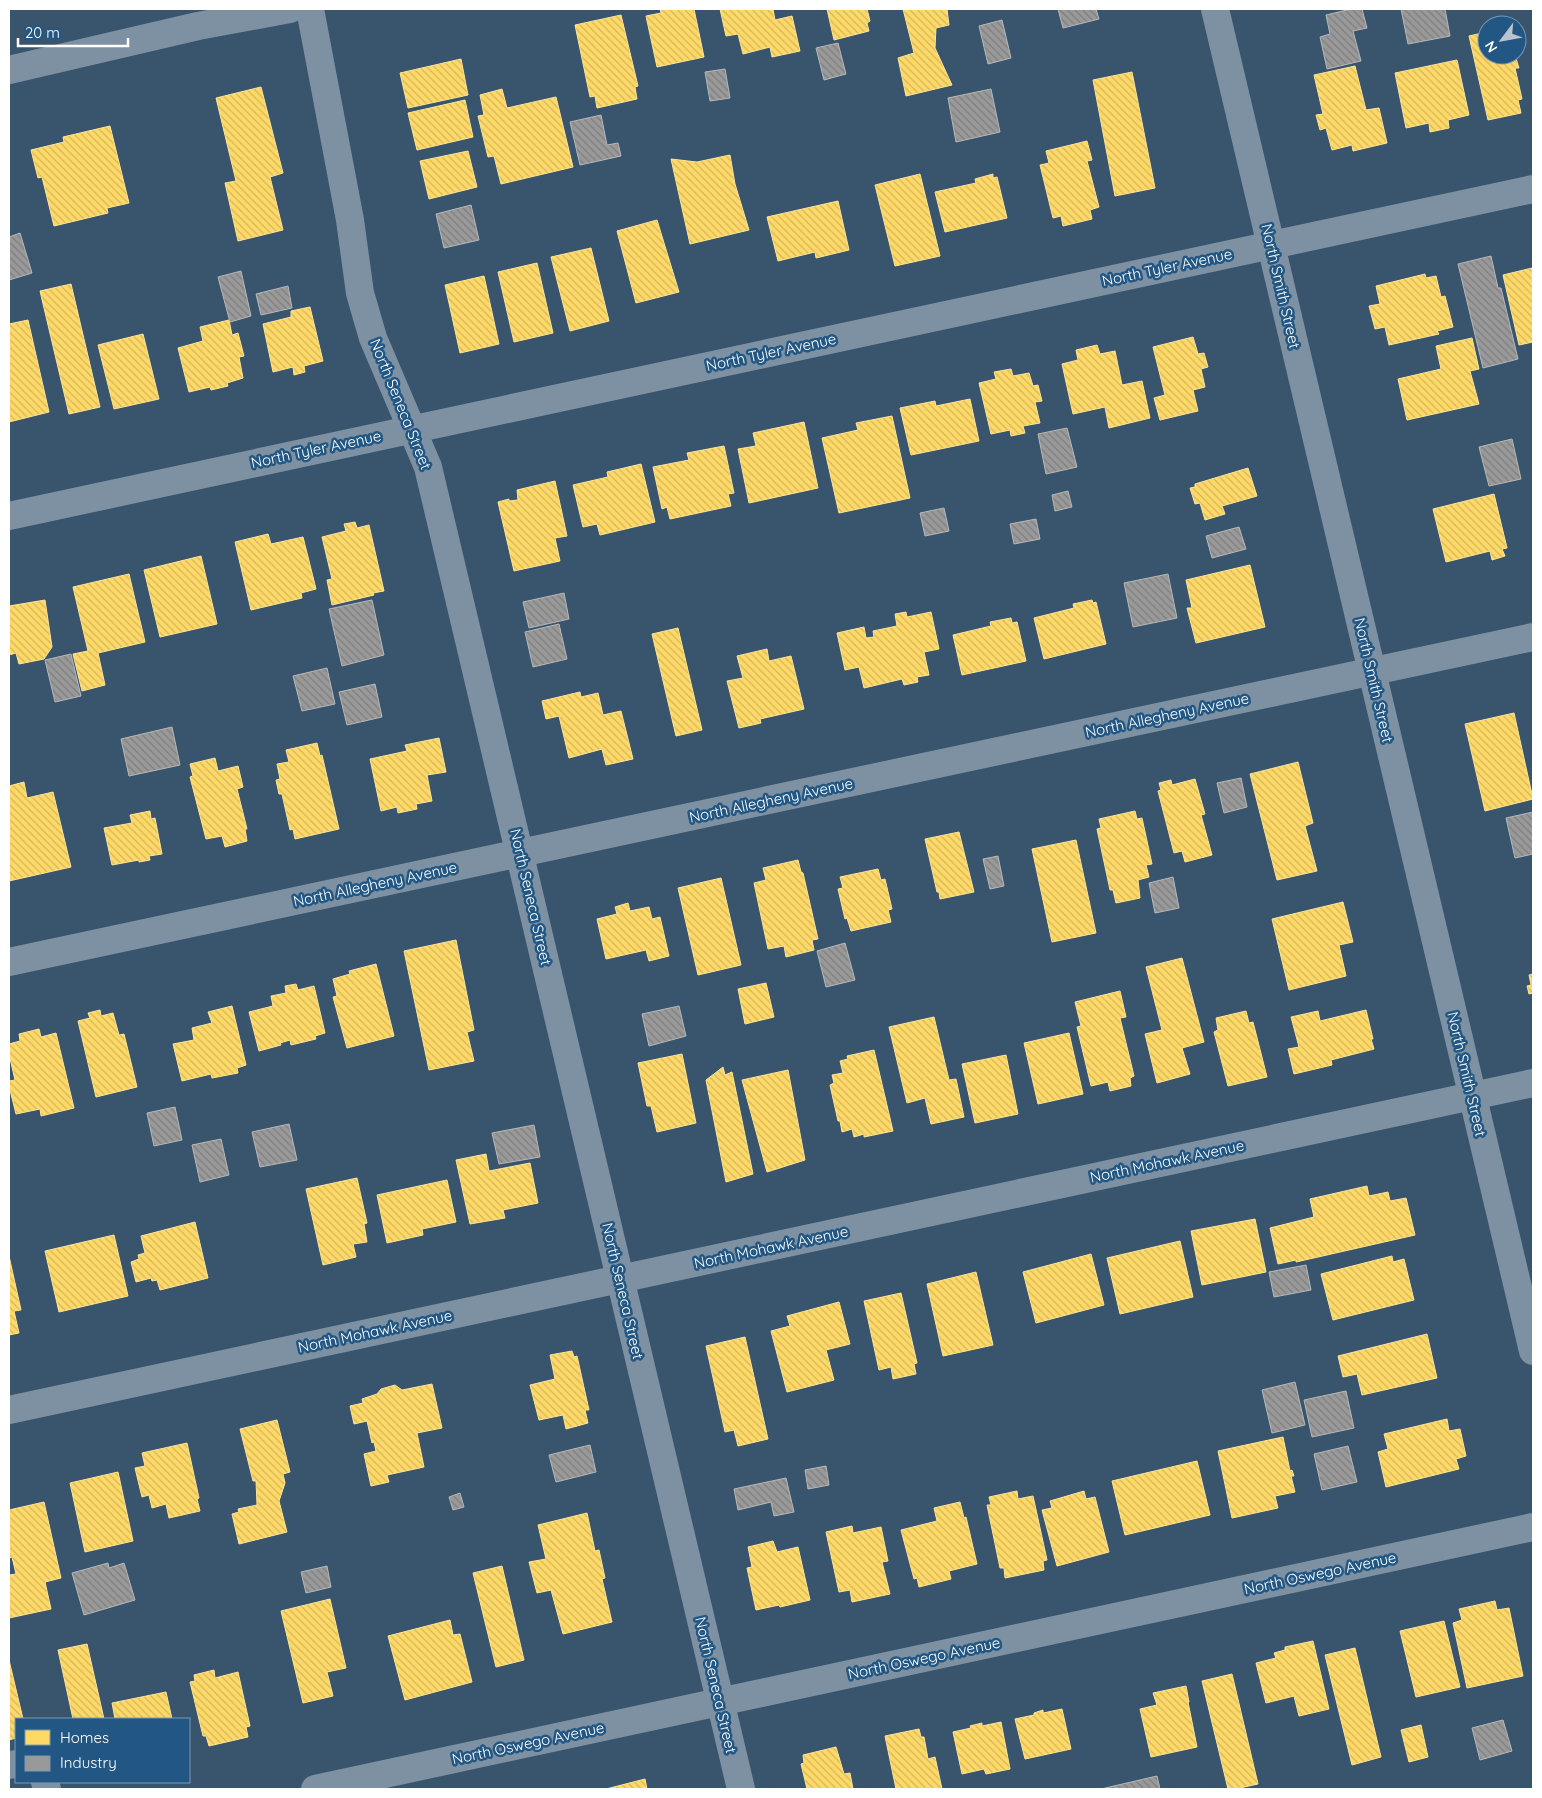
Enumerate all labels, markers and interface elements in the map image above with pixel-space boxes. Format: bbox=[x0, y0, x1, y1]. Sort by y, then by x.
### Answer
scale bar bbox=[18, 15, 128, 47]
north arrow bbox=[1477, 15, 1527, 65]
text: 20 m bbox=[25, 23, 60, 42]
text: N bbox=[1481, 38, 1501, 56]
street label: North Smith Street bbox=[1257, 222, 1305, 350]
street label: North Tyler Avenue bbox=[1100, 244, 1234, 290]
street label: North Tyler Avenue bbox=[704, 329, 838, 375]
street label: North Seneca Street bbox=[366, 336, 436, 472]
street label: North Tyler Avenue bbox=[249, 426, 383, 472]
street label: North Smith Street bbox=[1350, 616, 1398, 744]
street label: North Allegheny Avenue bbox=[1083, 688, 1251, 742]
street label: North Allegheny Avenue bbox=[687, 773, 855, 827]
street label: North Seneca Street bbox=[506, 827, 556, 967]
street label: North Allegheny Avenue bbox=[291, 857, 459, 911]
street label: North Smith Street bbox=[1443, 1010, 1491, 1138]
street label: North Mohawk Avenue bbox=[1088, 1135, 1246, 1187]
street label: North Seneca Street bbox=[598, 1221, 648, 1361]
street label: North Mohawk Avenue bbox=[692, 1221, 850, 1273]
street label: North Mohawk Avenue bbox=[296, 1305, 454, 1357]
street label: North Oswego Avenue bbox=[1242, 1548, 1398, 1598]
street label: North Seneca Street bbox=[691, 1615, 741, 1755]
street label: North Oswego Avenue bbox=[846, 1633, 1002, 1683]
legend bbox=[15, 1718, 190, 1783]
street label: North Oswego Avenue bbox=[450, 1718, 606, 1768]
text: Homes bbox=[60, 1728, 109, 1747]
text: Industry bbox=[60, 1753, 117, 1772]

